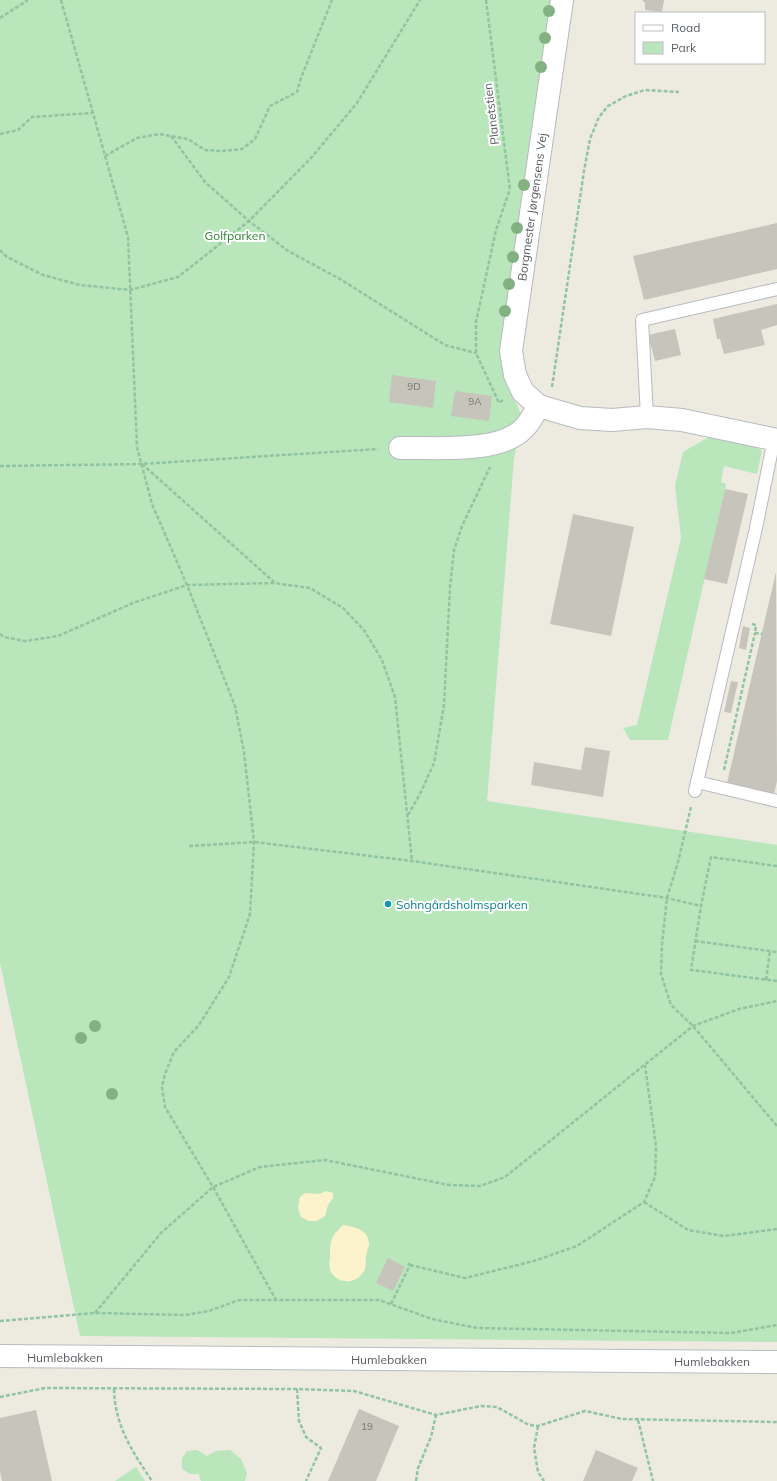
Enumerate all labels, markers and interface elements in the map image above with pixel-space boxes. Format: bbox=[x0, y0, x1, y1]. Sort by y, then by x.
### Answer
legend bbox=[635, 12, 765, 64]
text: Road bbox=[671, 20, 700, 35]
text: Park bbox=[671, 40, 697, 55]
street label: Planetstien bbox=[480, 82, 502, 146]
street label: Borgmester Jørgensens Vej bbox=[514, 132, 550, 282]
park label: Golfparken bbox=[205, 228, 265, 243]
house number: 9D bbox=[407, 380, 421, 393]
house number: 9A bbox=[468, 395, 482, 408]
place label: Sohngårdsholmsparken bbox=[396, 897, 528, 912]
marker: Sohngårdsholmsparken bbox=[383, 899, 393, 909]
street label: Humlebakken bbox=[27, 1350, 103, 1365]
street label: Humlebakken bbox=[351, 1352, 427, 1367]
street label: Humlebakken bbox=[674, 1354, 750, 1369]
house number: 19 bbox=[361, 1420, 373, 1433]

